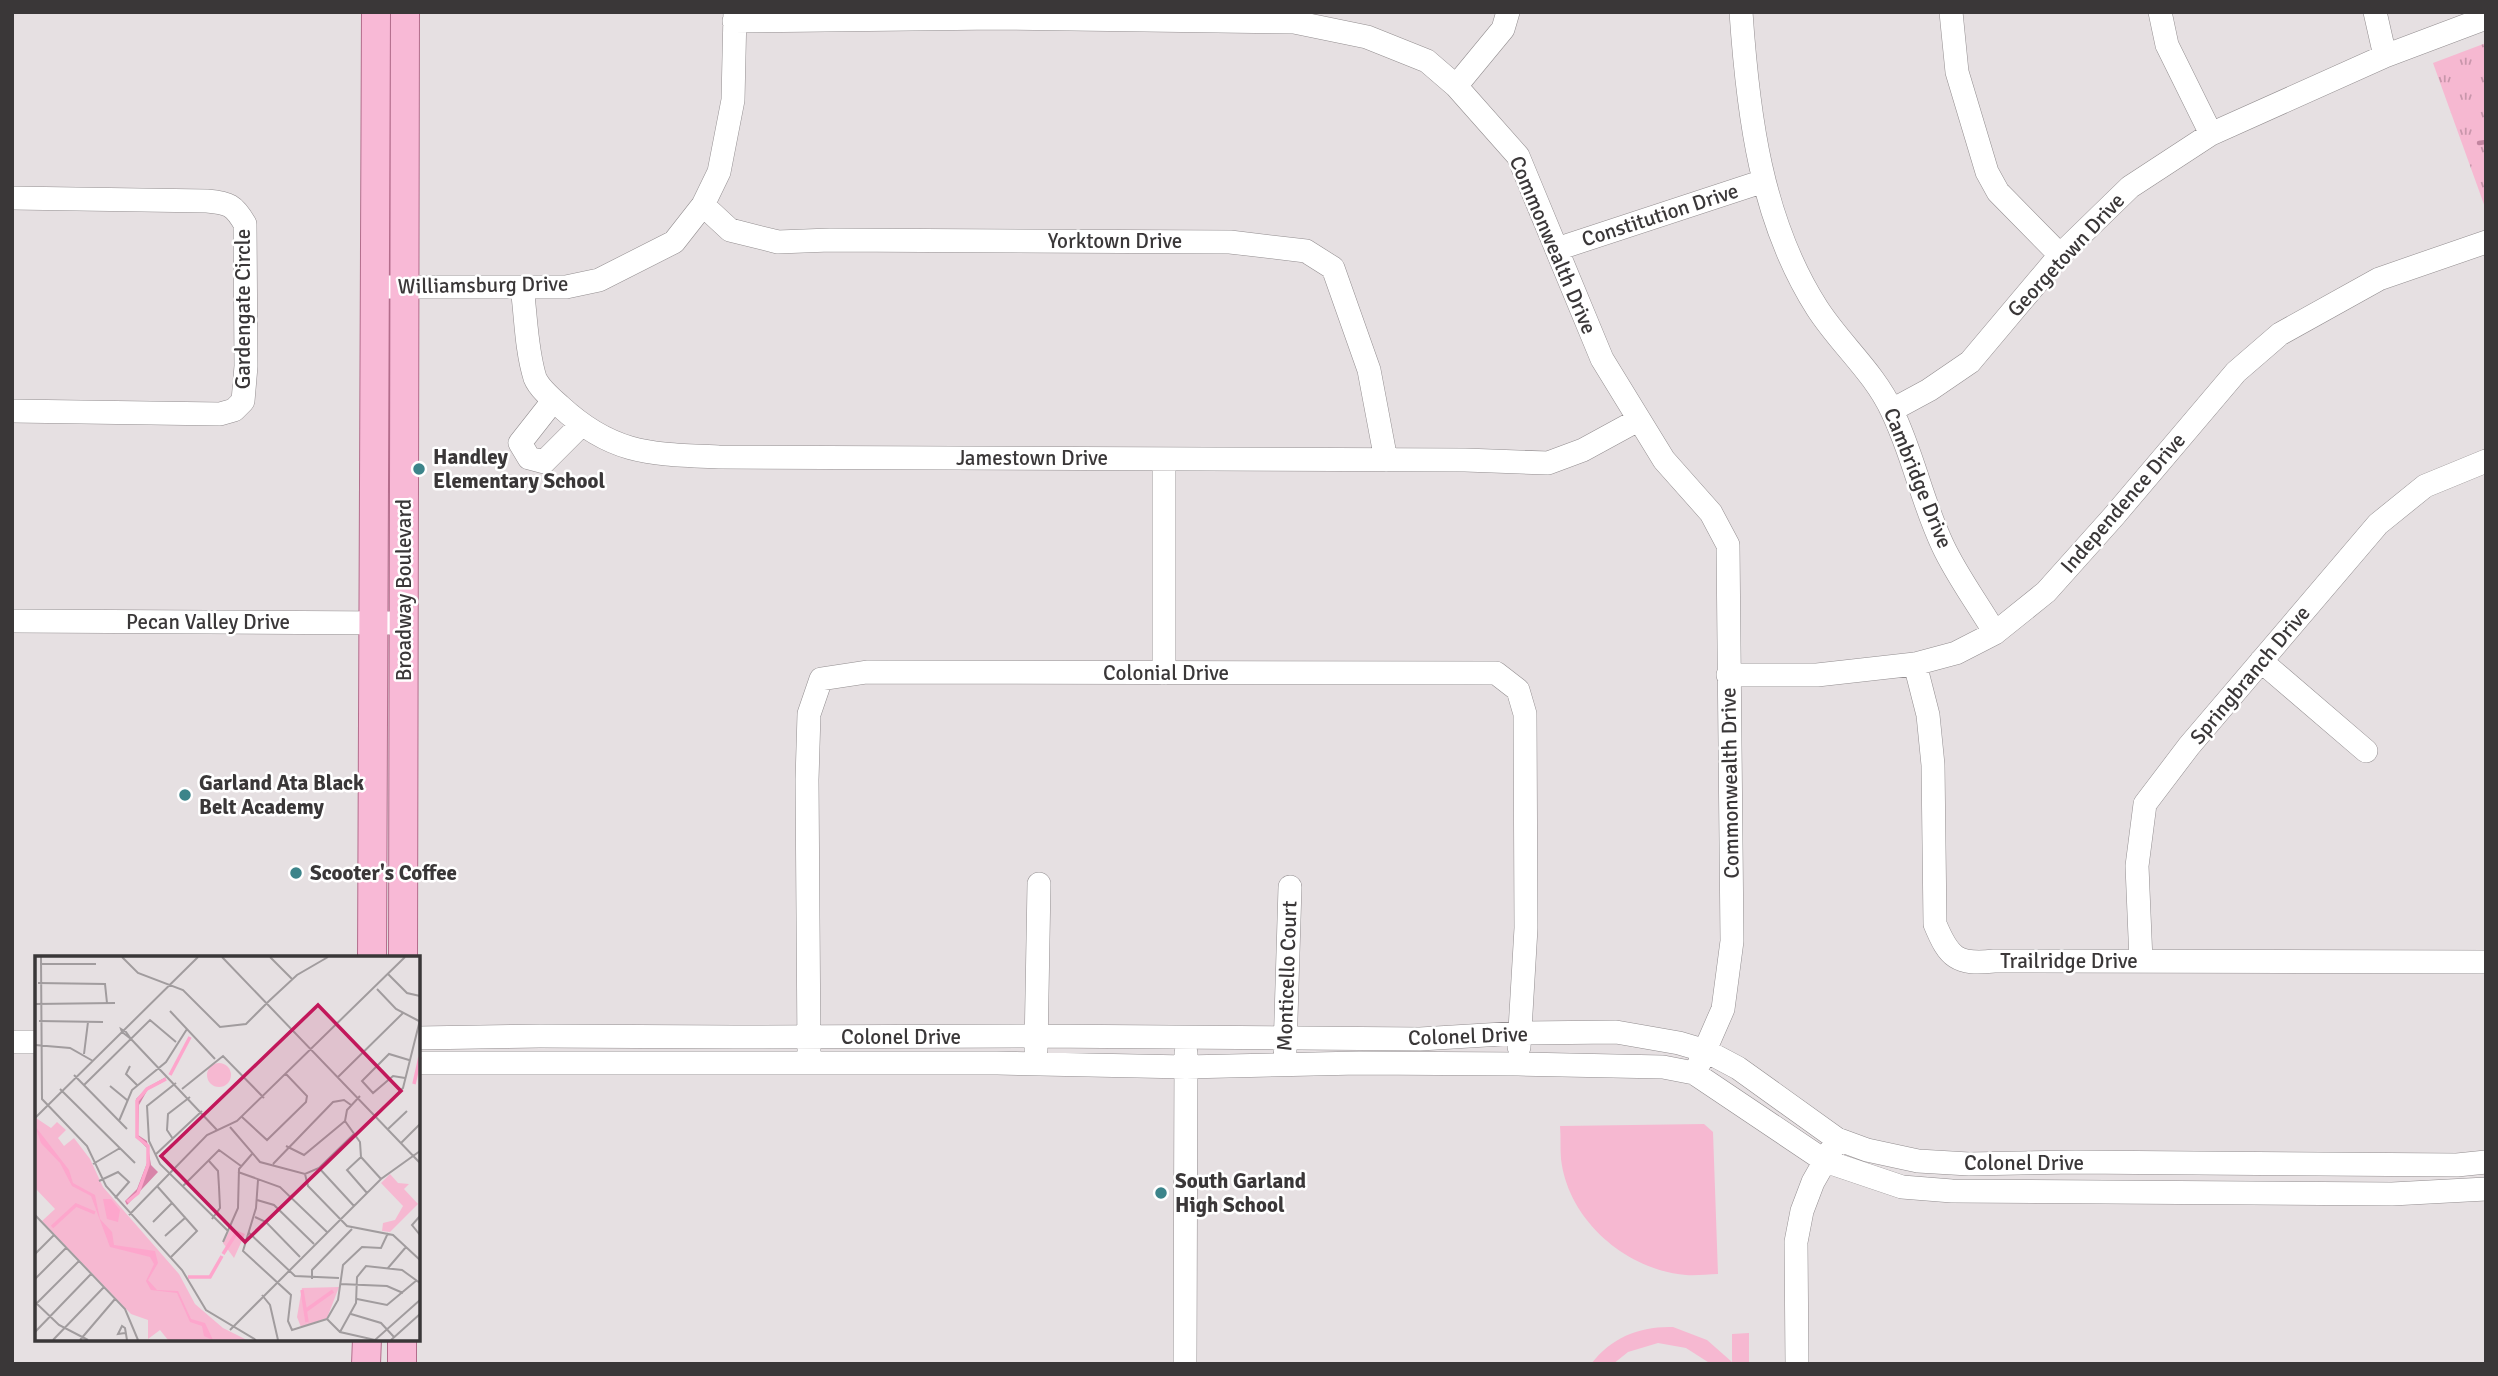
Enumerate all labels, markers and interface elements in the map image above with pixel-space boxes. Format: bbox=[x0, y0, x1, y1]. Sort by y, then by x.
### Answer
street label: Commonwealth Drive bbox=[1504, 152, 1602, 338]
street label: Constitution Drive bbox=[1578, 177, 1742, 253]
street label: Georgetown Drive bbox=[2002, 188, 2130, 322]
street label: Yorktown Drive bbox=[1048, 228, 1182, 254]
street label: Gardengate Circle bbox=[230, 229, 256, 389]
street label: Williamsburg Drive bbox=[397, 271, 569, 299]
street label: Cambridge Drive bbox=[1878, 404, 1958, 552]
street label: Independence Drive bbox=[2055, 428, 2191, 578]
place label: Handley Elementary School bbox=[433, 444, 605, 494]
street label: Jamestown Drive bbox=[956, 445, 1108, 471]
marker: Handley Elementary School bbox=[411, 461, 427, 477]
street label: Broadway Boulevard bbox=[391, 499, 417, 681]
street label: Springbranch Drive bbox=[2185, 600, 2315, 750]
street label: Pecan Valley Drive bbox=[126, 609, 290, 635]
street label: Colonial Drive bbox=[1103, 660, 1229, 686]
street label: Commonwealth Drive bbox=[1715, 687, 1745, 879]
place label: Garland Ata Black Belt Academy bbox=[199, 770, 364, 820]
marker: Garland Ata Black Belt Academy bbox=[177, 787, 193, 803]
place label: Scooter's Coffee bbox=[310, 860, 457, 886]
marker: Scooter's Coffee bbox=[288, 865, 304, 881]
street label: Monticello Court bbox=[1271, 900, 1303, 1052]
street label: Trailridge Drive bbox=[2000, 948, 2138, 974]
inset map bbox=[35, 956, 420, 1341]
street label: Colonel Drive bbox=[1408, 1021, 1528, 1051]
street label: Colonel Drive bbox=[841, 1024, 961, 1050]
street label: Colonel Drive bbox=[1964, 1150, 2084, 1176]
place label: South Garland High School bbox=[1175, 1168, 1306, 1218]
marker: South Garland High School bbox=[1153, 1185, 1169, 1201]

